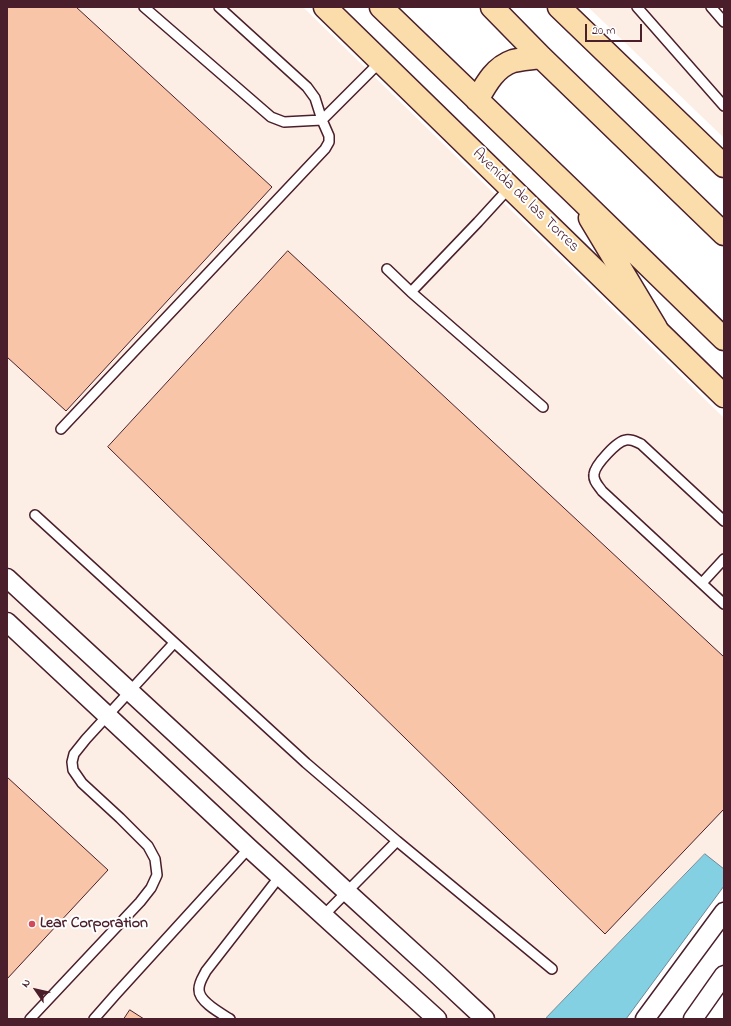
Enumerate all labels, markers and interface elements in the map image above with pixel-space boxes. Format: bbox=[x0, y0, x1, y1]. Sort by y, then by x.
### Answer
scale bar bbox=[587, 16, 644, 42]
text: 20 m bbox=[592, 22, 615, 40]
street label: Avenida de las Torres bbox=[467, 145, 583, 257]
place label: Lear Corporation bbox=[40, 914, 148, 934]
marker: Lear Corporation bbox=[27, 919, 37, 929]
north arrow bbox=[16, 970, 56, 1010]
text: N bbox=[17, 976, 35, 991]

